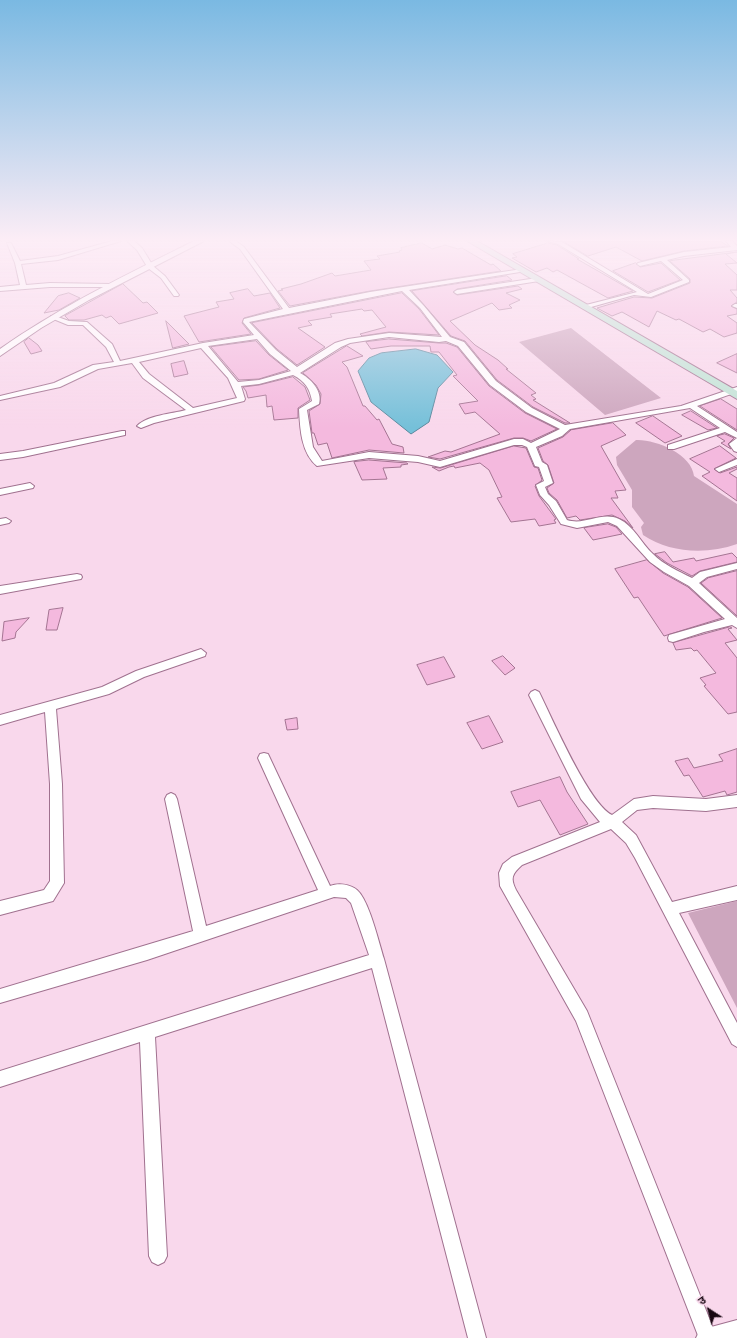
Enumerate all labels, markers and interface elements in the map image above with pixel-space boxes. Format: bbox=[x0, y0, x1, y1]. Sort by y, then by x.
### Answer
north arrow bbox=[689, 1290, 729, 1330]
text: उ bbox=[696, 1294, 708, 1307]

